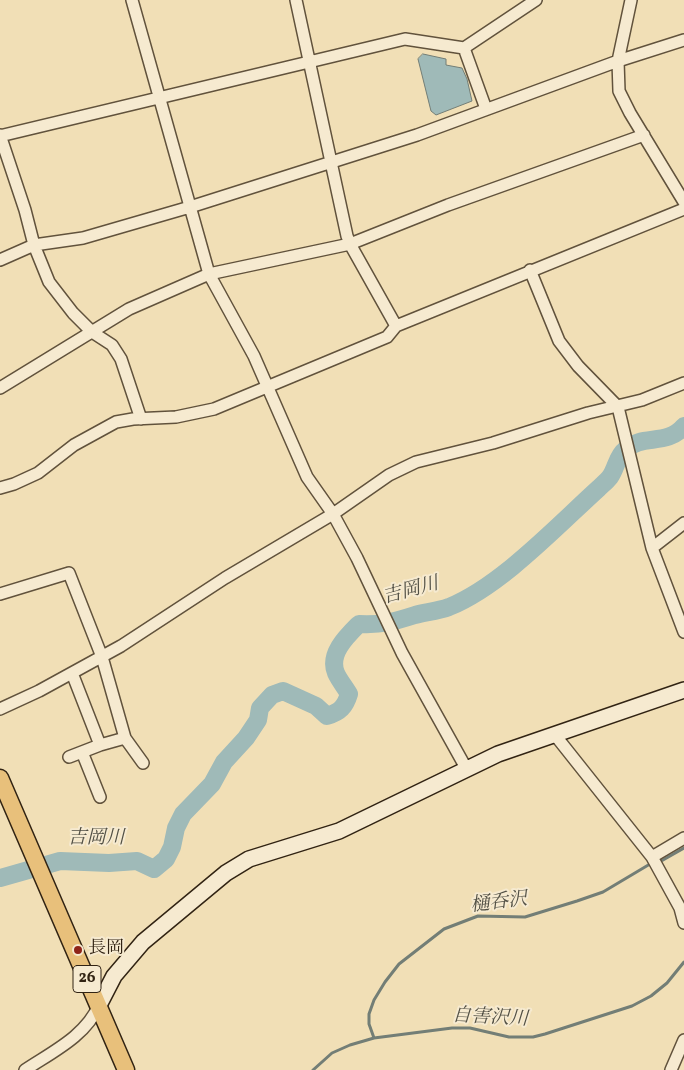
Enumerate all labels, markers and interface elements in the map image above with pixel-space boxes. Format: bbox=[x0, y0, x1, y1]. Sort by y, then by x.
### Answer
water label: 吉岡川 bbox=[381, 574, 441, 610]
water label: 吉岡川 bbox=[68, 829, 124, 851]
water label: 樋呑沢 bbox=[469, 889, 529, 919]
place label: 長岡 bbox=[88, 939, 124, 961]
marker: 長岡 bbox=[72, 944, 84, 956]
road number: 26 bbox=[73, 966, 101, 992]
water label: 自害沢川 bbox=[451, 1006, 529, 1032]

